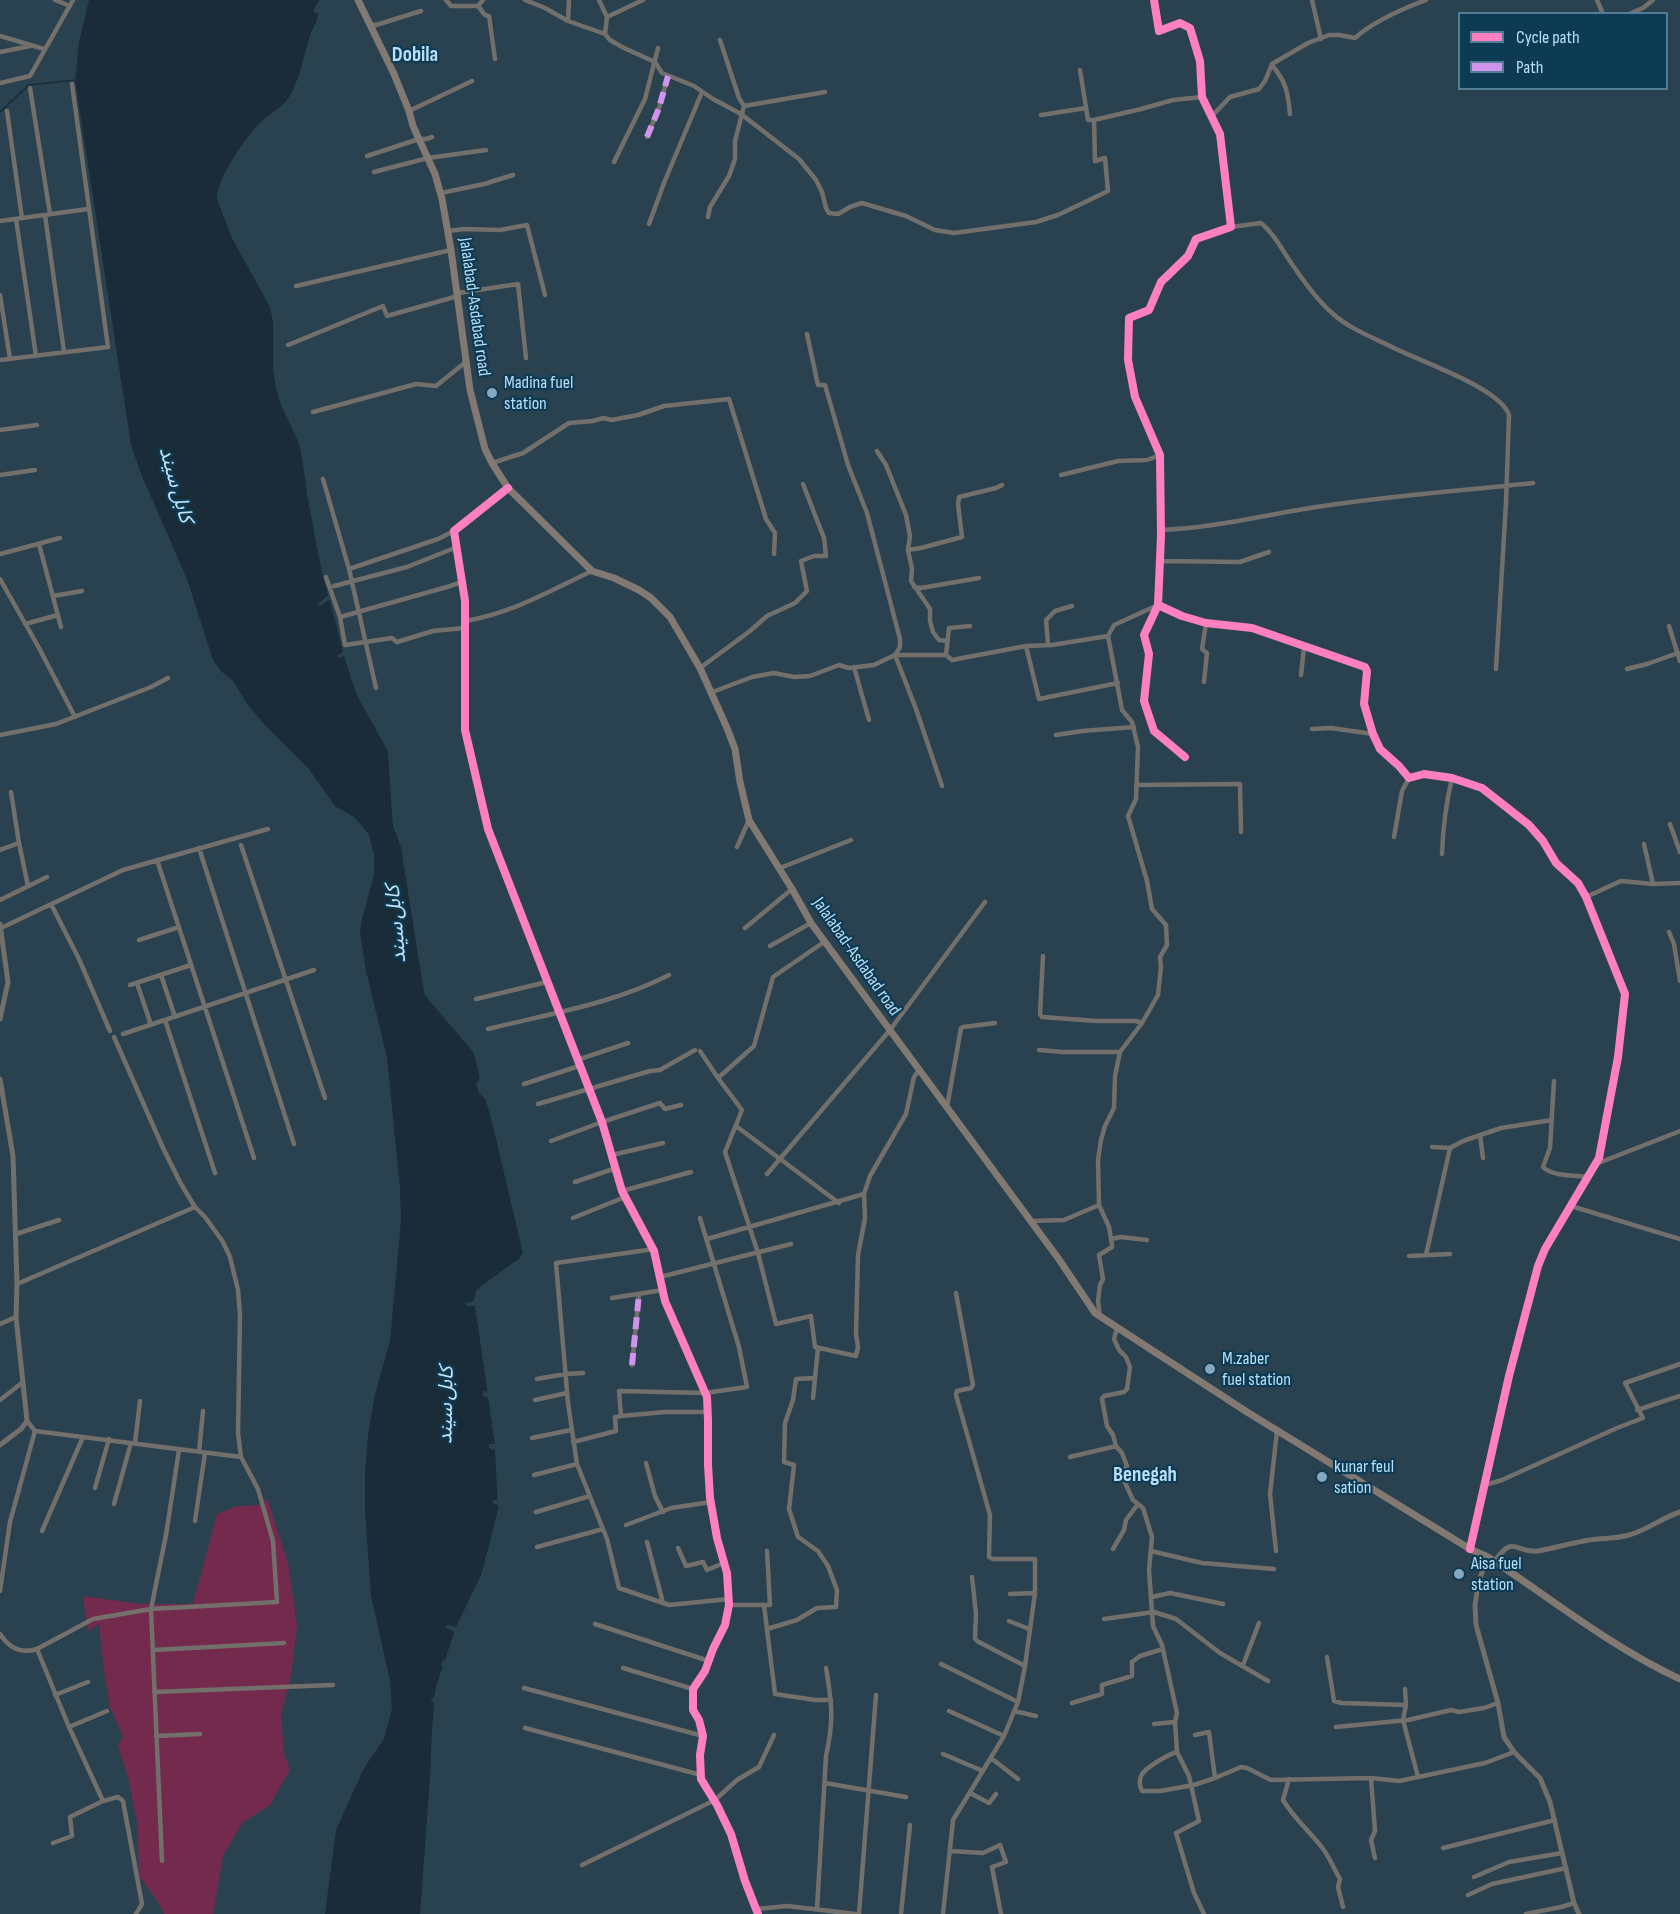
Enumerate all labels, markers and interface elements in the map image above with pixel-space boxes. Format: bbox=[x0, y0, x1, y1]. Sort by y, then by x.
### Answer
legend bbox=[1458, 12, 1668, 90]
text: Cycle path bbox=[1516, 27, 1580, 48]
district label: Dobila bbox=[392, 43, 438, 69]
text: Path bbox=[1516, 57, 1544, 78]
street label: Jalalabad-Asdabad road bbox=[454, 236, 494, 378]
place label: Madina fuel station bbox=[504, 372, 573, 415]
marker: Madina fuel station bbox=[485, 386, 499, 400]
water label: کابل سيند bbox=[153, 444, 197, 526]
water label: کابل سيند bbox=[382, 884, 412, 964]
street label: Jalalabad-Asdabad road bbox=[807, 894, 905, 1020]
place label: M.zaber fuel station bbox=[1222, 1348, 1291, 1390]
marker: M.zaber fuel station bbox=[1203, 1362, 1217, 1376]
water label: کابل سيند bbox=[434, 1366, 460, 1444]
place label: kunar feul sation bbox=[1334, 1456, 1394, 1498]
district label: Benegah bbox=[1113, 1463, 1177, 1489]
marker: kunar feul sation bbox=[1315, 1470, 1329, 1484]
place label: Aisa fuel station bbox=[1471, 1553, 1522, 1596]
marker: Aisa fuel station bbox=[1452, 1567, 1466, 1581]

